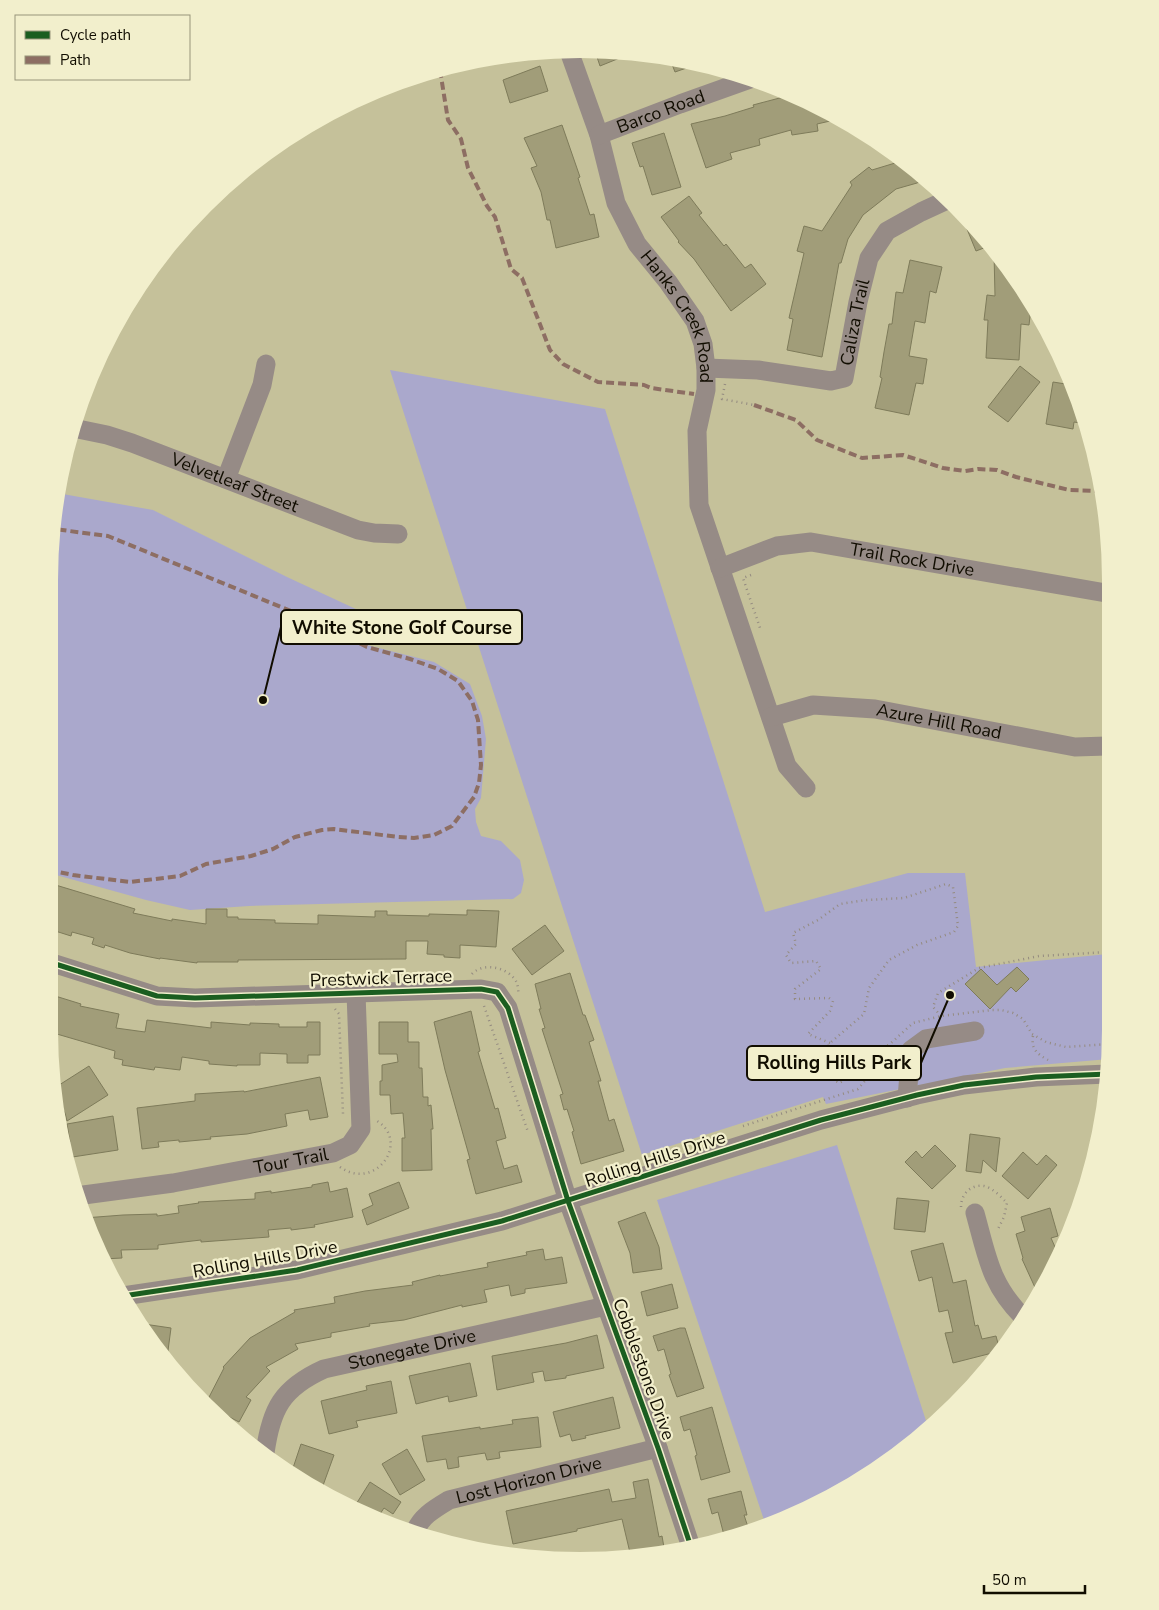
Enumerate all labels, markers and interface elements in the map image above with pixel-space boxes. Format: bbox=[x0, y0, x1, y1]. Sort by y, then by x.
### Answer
legend bbox=[15, 15, 190, 80]
text: Cycle path bbox=[60, 25, 131, 45]
text: Path bbox=[60, 50, 91, 70]
street label: Barco Road bbox=[613, 84, 708, 139]
street label: Hanks Creek Road bbox=[635, 245, 718, 383]
street label: Caliza Trail bbox=[834, 276, 876, 368]
street label: Velvetleaf Street bbox=[166, 447, 303, 518]
street label: Trail Rock Drive bbox=[848, 537, 976, 582]
callout: White Stone Golf Course bbox=[281, 610, 522, 644]
text: White Stone Golf Course bbox=[292, 615, 512, 641]
street label: Azure Hill Road bbox=[874, 698, 1004, 745]
street label: Prestwick Terrace bbox=[309, 964, 453, 992]
callout: Rolling Hills Park bbox=[747, 1046, 921, 1080]
text: Rolling Hills Park bbox=[757, 1050, 912, 1076]
street label: Rolling Hills Drive bbox=[582, 1125, 728, 1193]
street label: Tour Trail bbox=[252, 1142, 331, 1180]
street label: Rolling Hills Drive bbox=[191, 1234, 339, 1284]
street label: Cobblestone Drive bbox=[607, 1295, 681, 1443]
street label: Stonegate Drive bbox=[346, 1323, 478, 1375]
street label: Lost Horizon Drive bbox=[453, 1451, 604, 1510]
scale bar bbox=[984, 1562, 1085, 1594]
text: 50 m bbox=[992, 1570, 1027, 1590]

